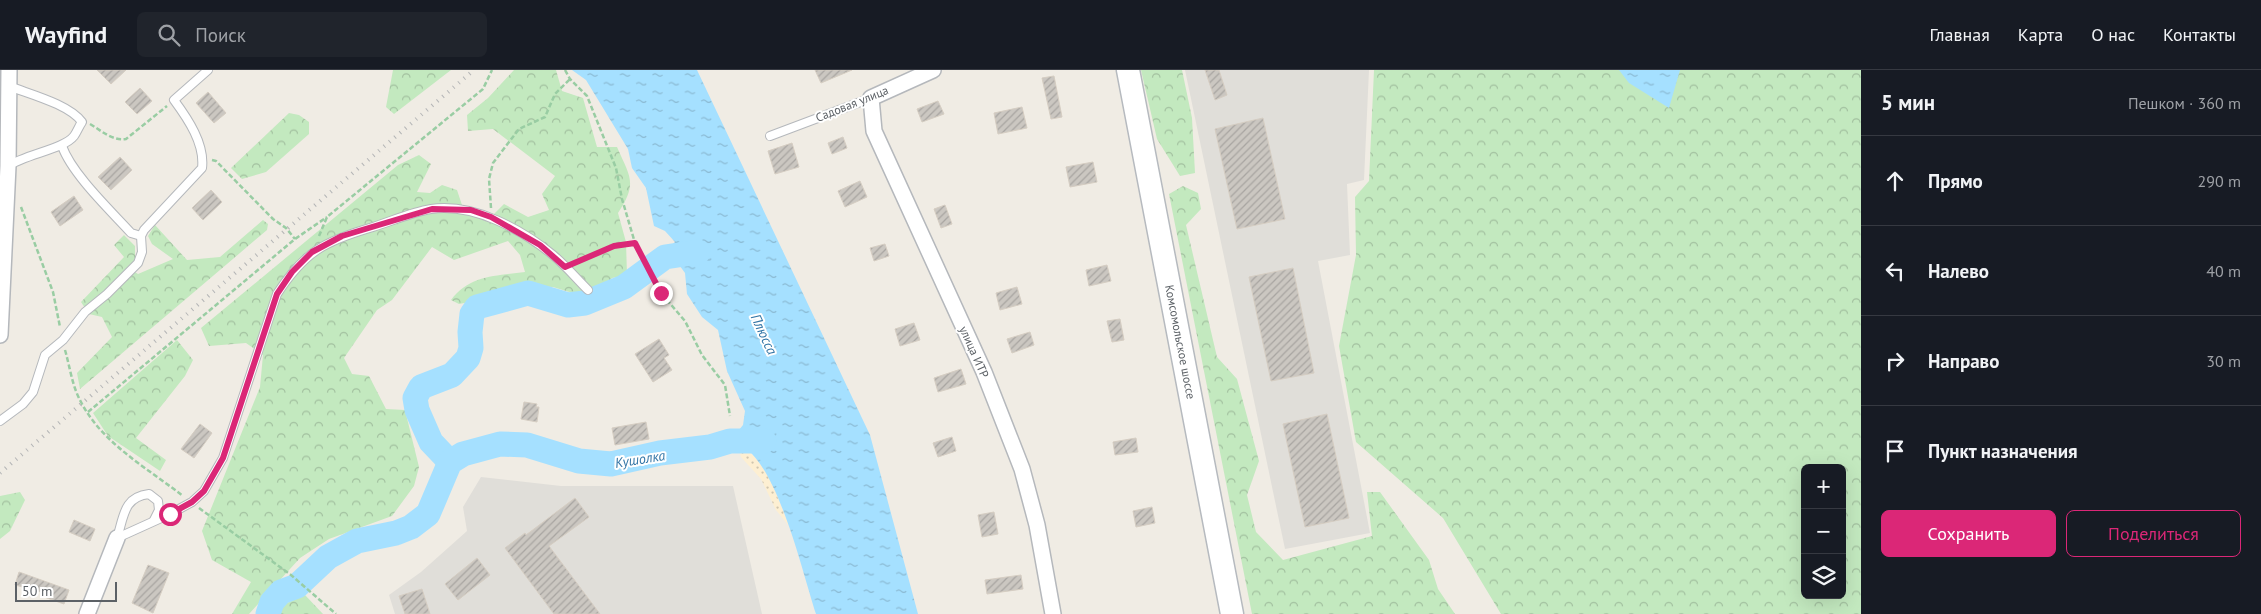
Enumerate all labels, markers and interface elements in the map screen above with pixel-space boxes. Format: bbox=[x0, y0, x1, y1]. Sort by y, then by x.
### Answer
search box bbox=[137, 12, 487, 57]
text: Wayfind bbox=[25, 19, 107, 50]
icon: search bbox=[155, 21, 183, 49]
text: Поиск bbox=[195, 23, 246, 47]
text: Главная bbox=[1929, 23, 1990, 46]
text: Карта bbox=[2018, 23, 2063, 46]
text: О нас bbox=[2091, 23, 2135, 46]
text: Контакты bbox=[2163, 23, 2236, 46]
street label: Садовая улица bbox=[813, 82, 890, 125]
text: 5 мин bbox=[1881, 89, 1935, 116]
text: Пешком · 360 m bbox=[2128, 93, 2241, 113]
icon: ahead bbox=[1881, 167, 1909, 195]
text: Прямо bbox=[1928, 169, 1983, 193]
text: 290 m bbox=[2198, 171, 2241, 191]
icon: left bbox=[1881, 257, 1909, 285]
text: Налево bbox=[1928, 259, 1989, 283]
text: 40 m bbox=[2206, 261, 2241, 281]
route end bbox=[650, 282, 673, 305]
street label: Комсомольское шоссе bbox=[1162, 283, 1199, 400]
water label: Плюсса bbox=[747, 311, 781, 357]
street label: улица ИТР bbox=[956, 323, 993, 380]
icon: right bbox=[1881, 347, 1909, 375]
text: Направо bbox=[1928, 349, 1999, 373]
text: 30 m bbox=[2206, 351, 2241, 371]
icon: arrive bbox=[1881, 437, 1909, 465]
text: Пункт назначения bbox=[1928, 439, 2078, 463]
water label: Кушолка bbox=[614, 446, 667, 472]
map controls bbox=[1801, 464, 1846, 599]
button: + bbox=[1801, 464, 1846, 509]
route start bbox=[159, 503, 182, 526]
button: − bbox=[1801, 509, 1846, 554]
button: Сохранить bbox=[1881, 510, 2056, 557]
button: Поделиться bbox=[2066, 510, 2241, 557]
button: layers bbox=[1801, 554, 1846, 599]
scale bar bbox=[15, 579, 118, 602]
text: 50 m bbox=[22, 582, 52, 600]

